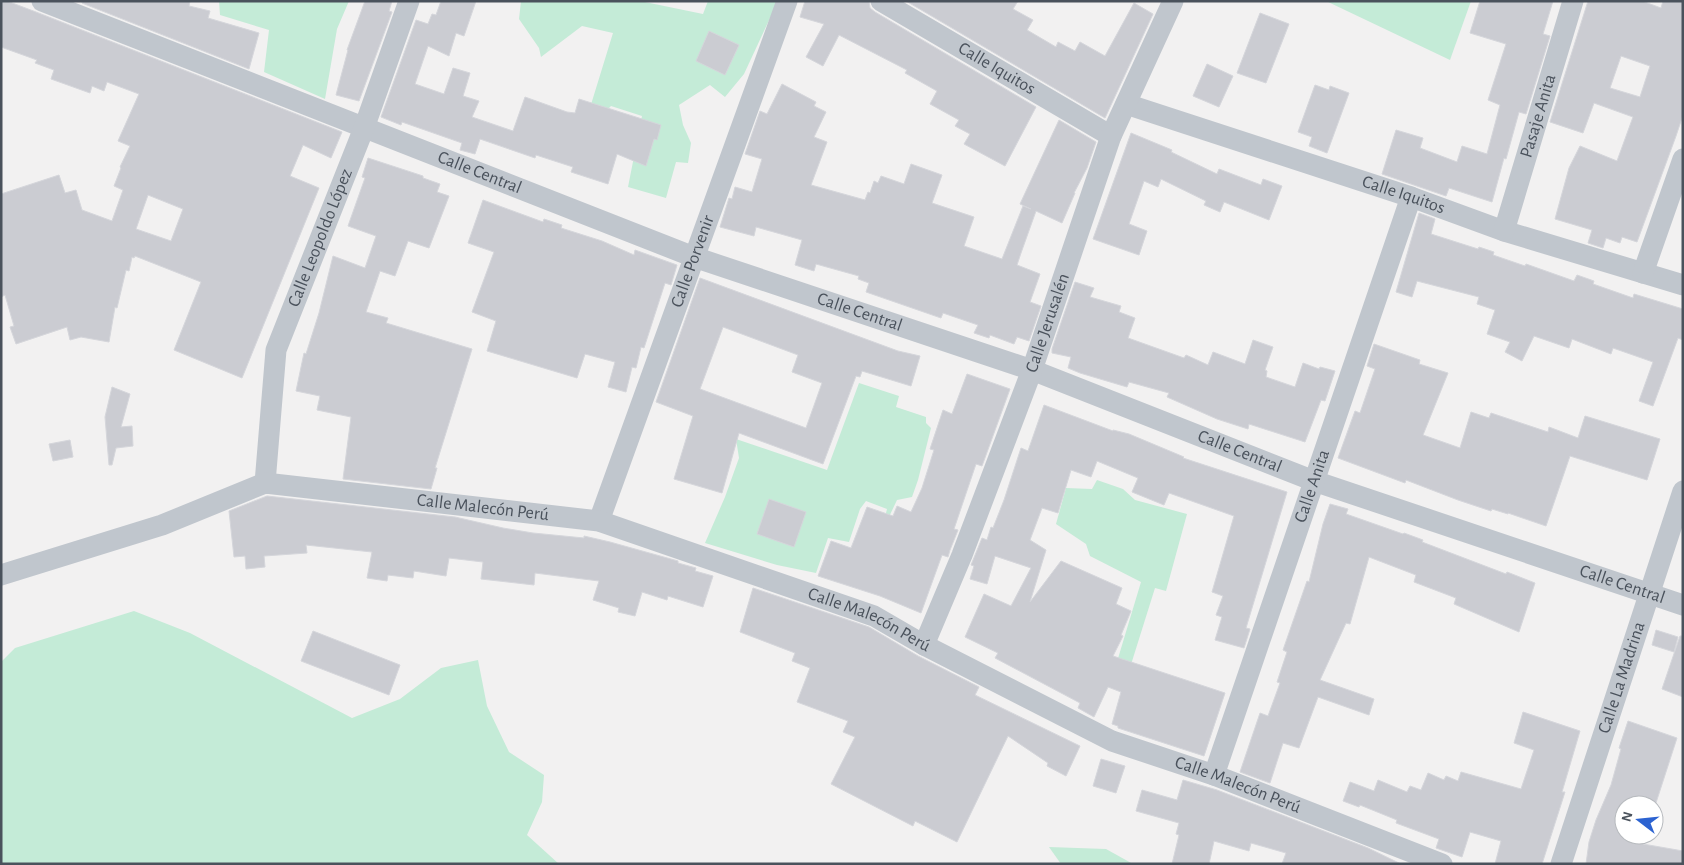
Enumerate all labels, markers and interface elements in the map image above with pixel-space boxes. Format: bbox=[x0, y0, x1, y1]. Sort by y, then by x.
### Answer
street label: Calle Iquitos bbox=[955, 39, 1038, 98]
street label: Pasaje Anita bbox=[1517, 72, 1559, 160]
street label: Calle Central bbox=[435, 148, 524, 197]
street label: Calle Leopoldo López bbox=[285, 166, 356, 310]
street label: Calle Iquitos bbox=[1360, 173, 1447, 218]
street label: Calle Porvenir bbox=[668, 213, 718, 310]
street label: Calle Jerusalén bbox=[1023, 271, 1073, 375]
street label: Calle Central bbox=[815, 290, 904, 335]
street label: Calle Central bbox=[1195, 427, 1284, 476]
street label: Calle Anita bbox=[1292, 447, 1333, 525]
street label: Calle Malecón Perú bbox=[416, 491, 550, 524]
street label: Calle Central bbox=[1577, 562, 1667, 607]
street label: Calle Malecón Perú bbox=[806, 585, 933, 656]
street label: Calle La Madrina bbox=[1595, 620, 1649, 736]
street label: Calle Malecón Perú bbox=[1172, 754, 1303, 817]
north arrow bbox=[1614, 795, 1664, 845]
text: N bbox=[1619, 810, 1636, 823]

